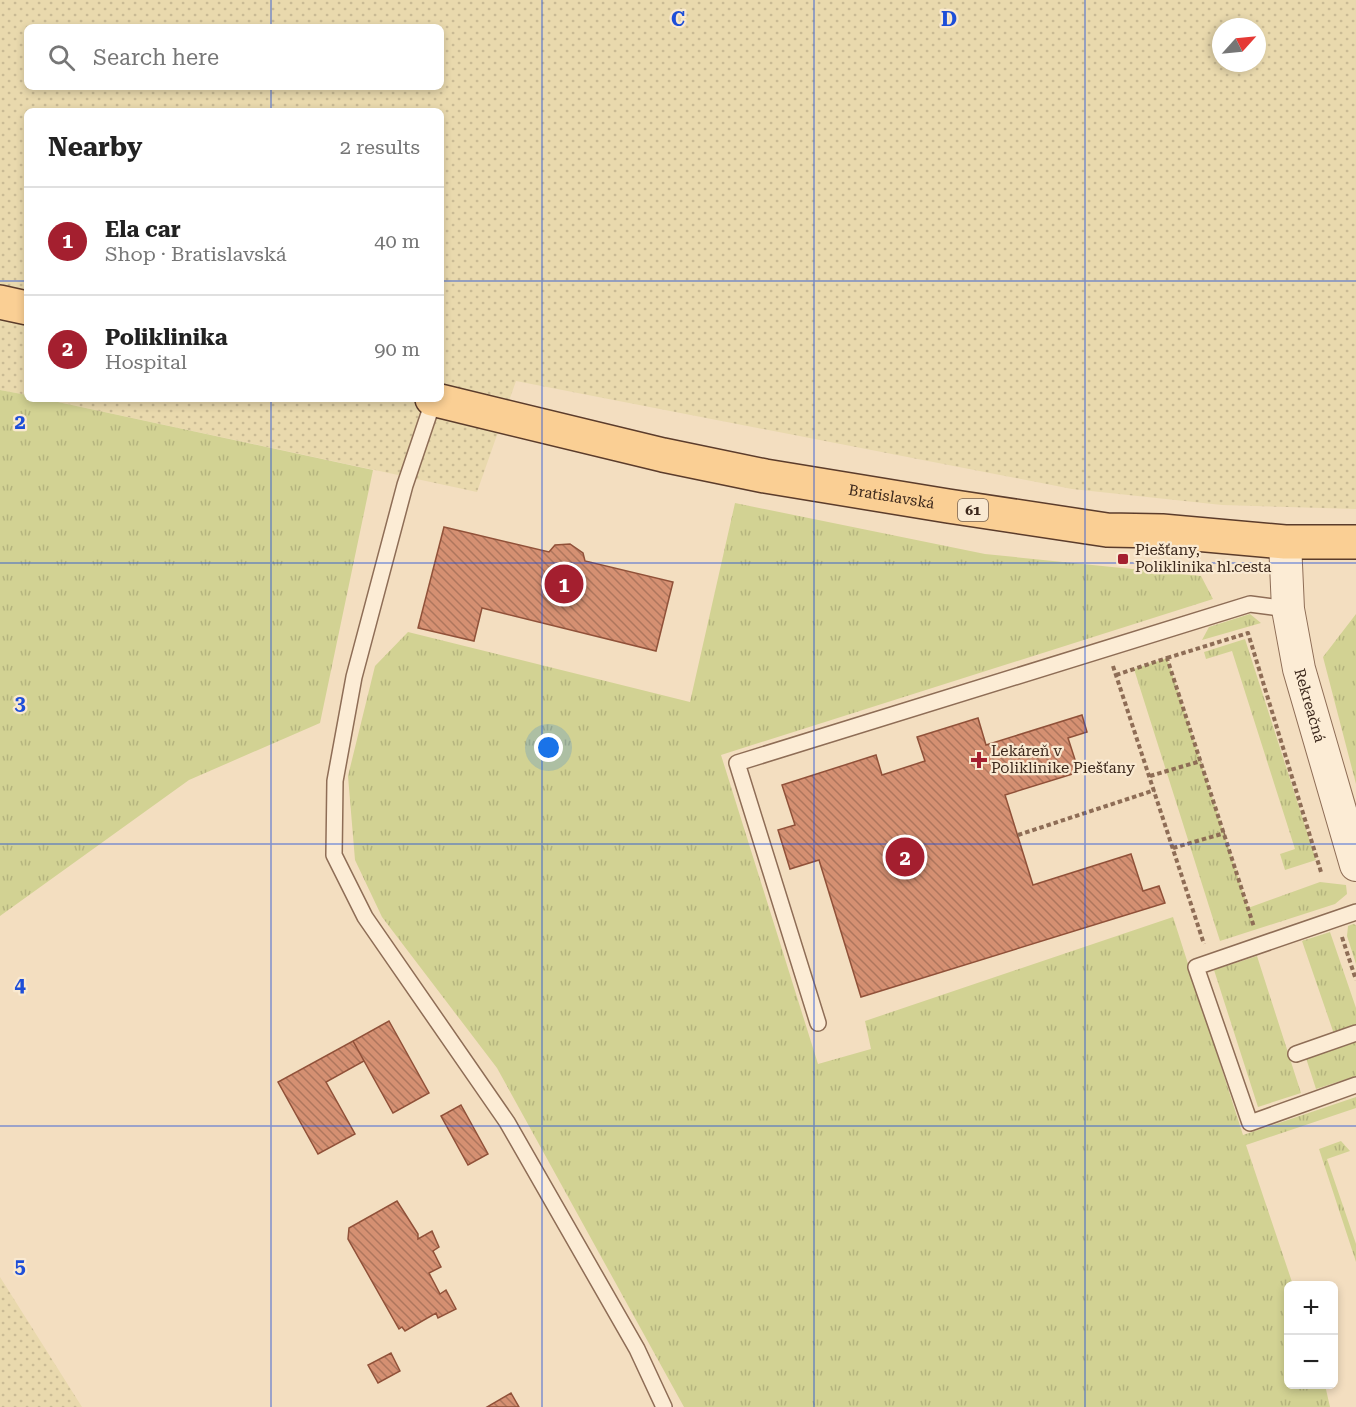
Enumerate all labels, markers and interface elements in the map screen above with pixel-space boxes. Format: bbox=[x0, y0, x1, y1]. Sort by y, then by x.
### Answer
text: C bbox=[671, 7, 685, 31]
text: D bbox=[941, 7, 957, 31]
north arrow bbox=[1212, 18, 1266, 72]
search box bbox=[24, 24, 444, 90]
icon: search bbox=[45, 41, 78, 74]
text: Search here bbox=[93, 45, 219, 70]
text: Nearby bbox=[48, 132, 142, 162]
text: 2 results bbox=[340, 135, 420, 159]
text: Ela car bbox=[105, 217, 181, 242]
text: 1 bbox=[62, 229, 73, 253]
text: 40 m bbox=[374, 229, 420, 253]
text: Shop · Bratislavská bbox=[105, 242, 287, 266]
text: Poliklinika bbox=[105, 325, 228, 350]
text: 2 bbox=[62, 337, 73, 361]
text: 90 m bbox=[374, 337, 420, 361]
text: Hospital bbox=[105, 350, 187, 374]
text: 2 bbox=[14, 410, 26, 434]
street label: Bratislavská bbox=[847, 481, 936, 513]
road number: 61 bbox=[958, 499, 988, 521]
place label: Piešťany, Poliklinika hl.cesta bbox=[1135, 541, 1271, 576]
marker: Piešťany, Poliklinika hl.cesta bbox=[1116, 552, 1130, 566]
pin: 1 bbox=[544, 562, 584, 606]
street label: Rekreačná bbox=[1290, 666, 1329, 745]
text: 3 bbox=[14, 691, 26, 715]
your location bbox=[534, 733, 563, 762]
place label: Lekáreň v Poliklinike Piešťany bbox=[991, 742, 1135, 777]
marker: Lekáreň v Poliklinike Piešťany bbox=[972, 753, 986, 767]
pin: 2 bbox=[886, 834, 924, 880]
text: 4 bbox=[14, 973, 26, 997]
text: 5 bbox=[14, 1254, 26, 1278]
map controls bbox=[1284, 1281, 1338, 1389]
button: + bbox=[1284, 1281, 1338, 1335]
button: − bbox=[1284, 1335, 1338, 1389]

